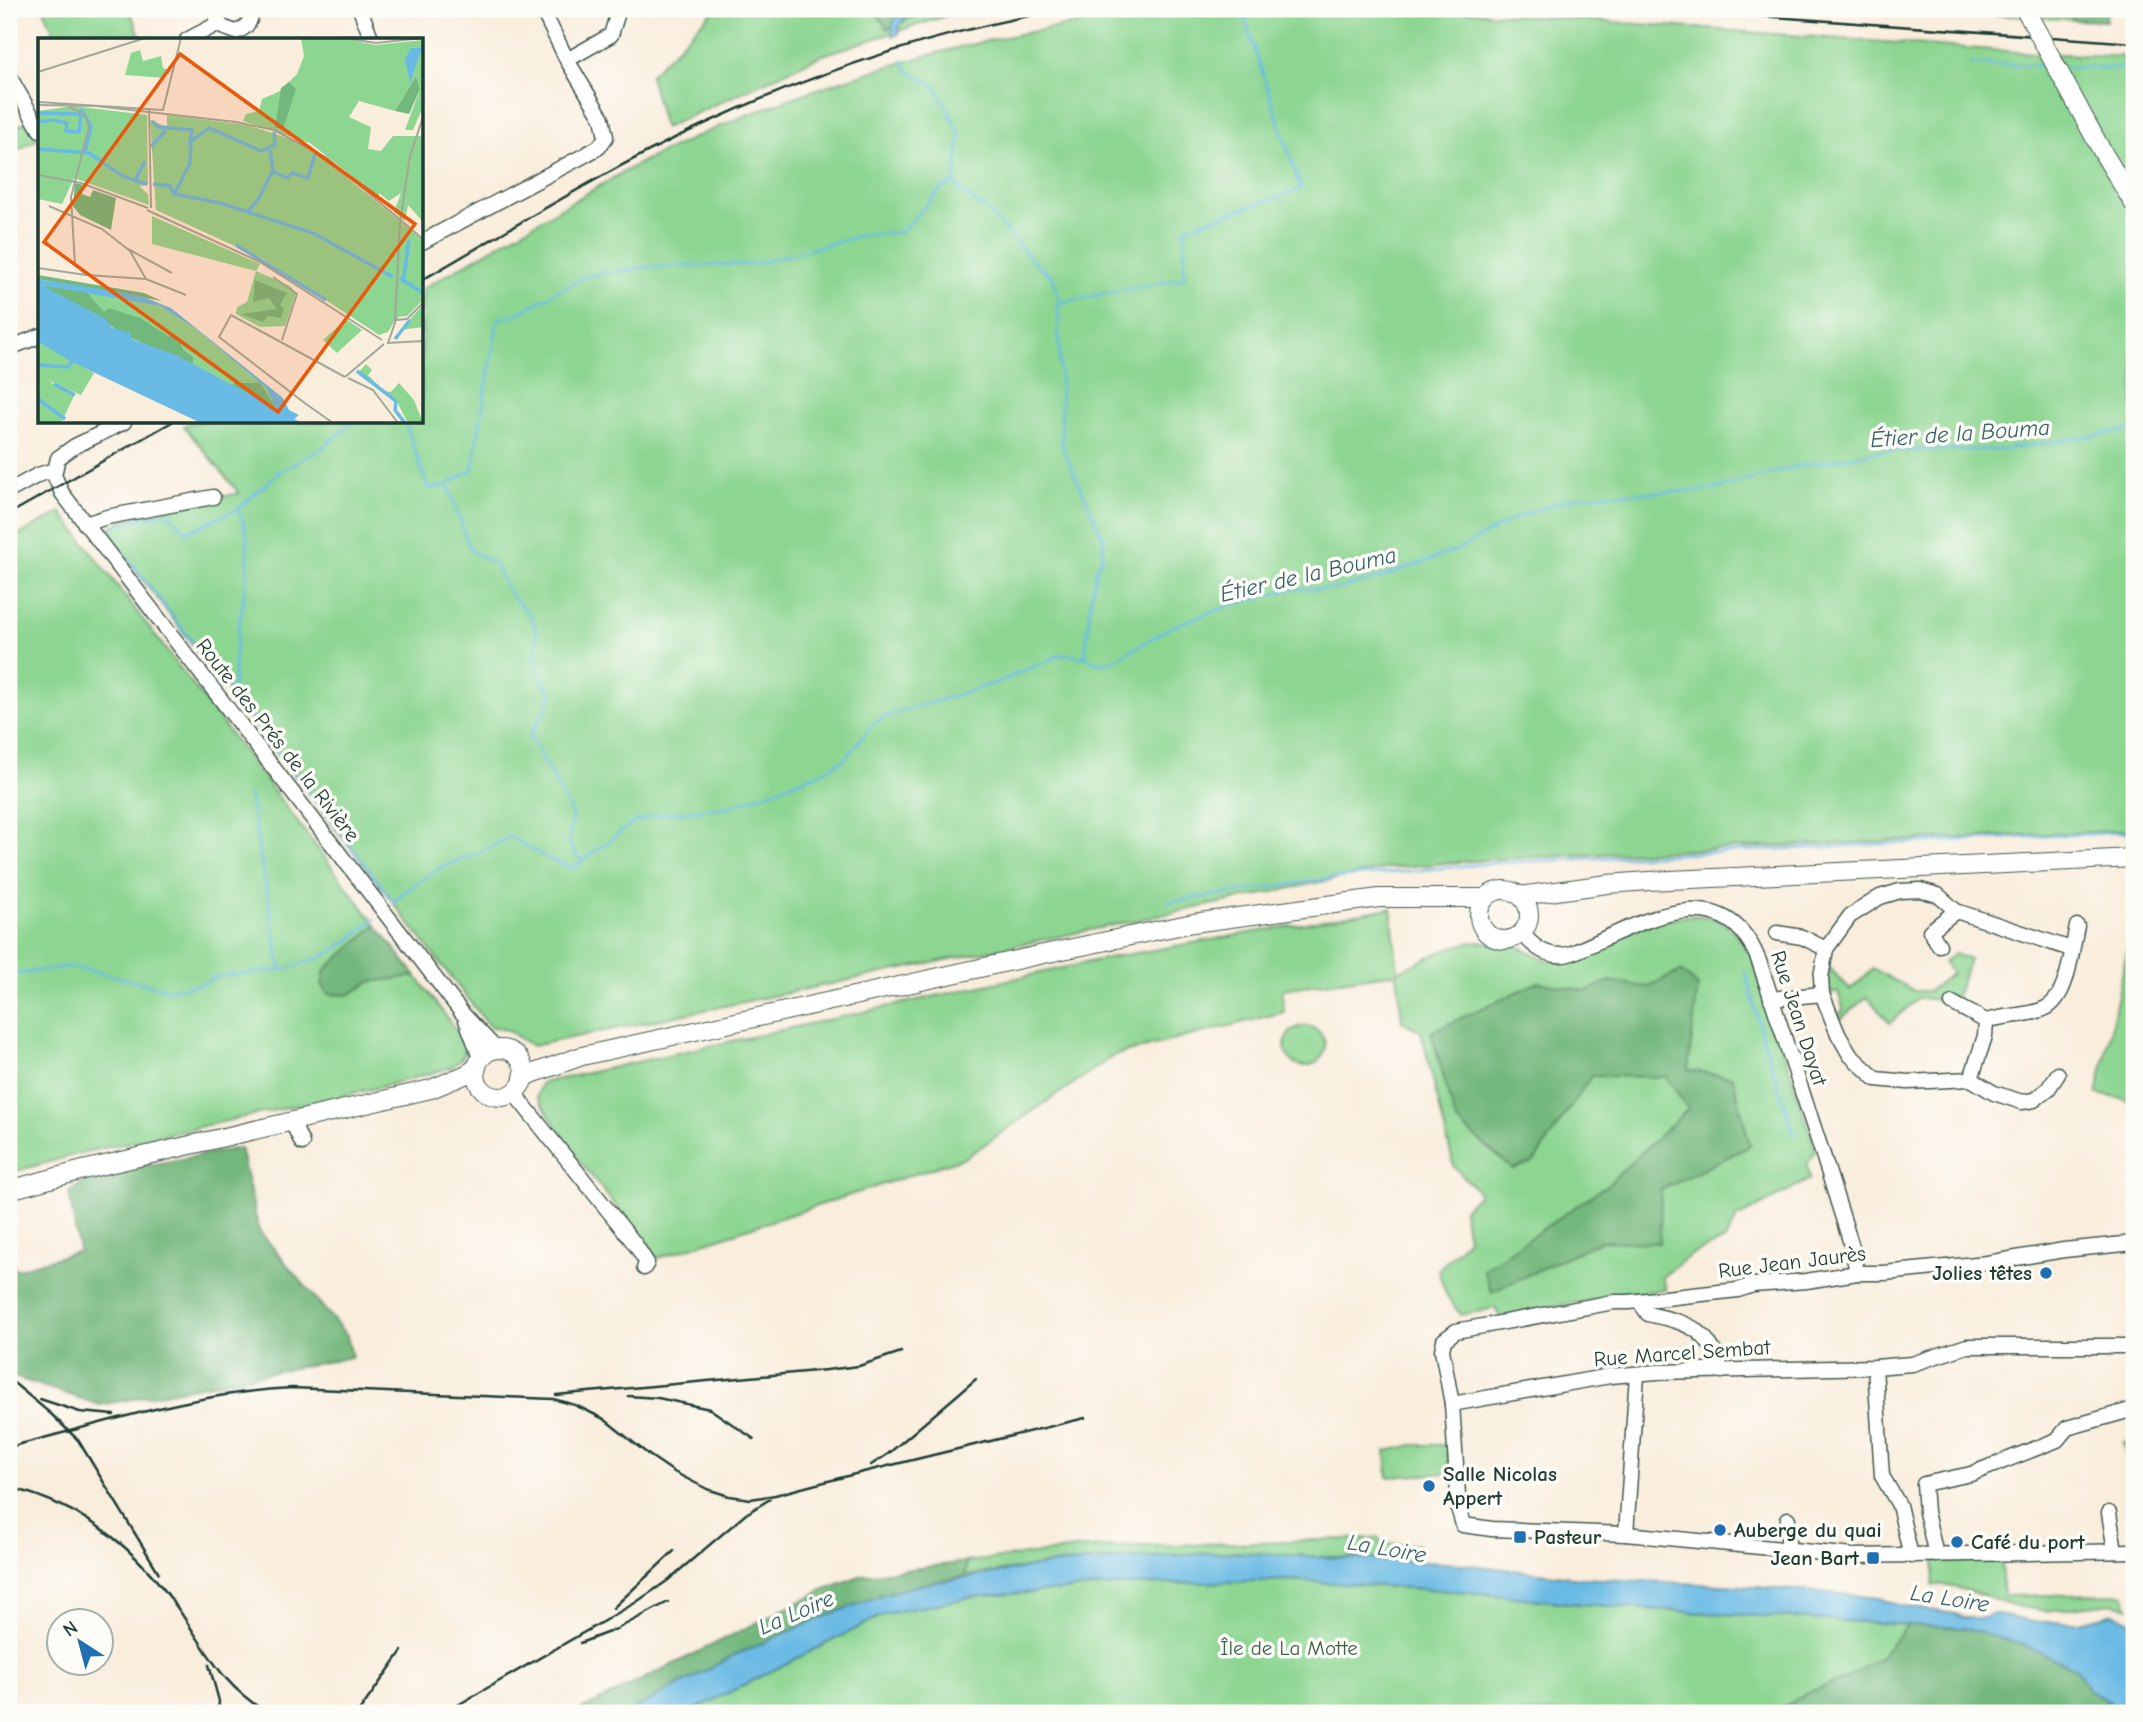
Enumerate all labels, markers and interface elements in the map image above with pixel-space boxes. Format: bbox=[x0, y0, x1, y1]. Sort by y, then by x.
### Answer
inset map bbox=[38, 38, 424, 424]
water label: Étier de la Bouma bbox=[1869, 414, 2051, 453]
water label: Étier de la Bouma bbox=[1217, 541, 1399, 608]
street label: Route des Prés de la Rivière bbox=[191, 634, 365, 846]
street label: Rue Jean Dayat bbox=[1766, 948, 1832, 1089]
street label: Rue Jean Jaurès bbox=[1717, 1241, 1867, 1283]
place label: Jolies têtes bbox=[1932, 1261, 2032, 1285]
marker: Jolies têtes bbox=[2038, 1265, 2054, 1281]
street label: Rue Marcel Sembat bbox=[1593, 1335, 1772, 1371]
place label: Salle Nicolas Appert bbox=[1443, 1462, 1557, 1510]
marker: Salle Nicolas Appert bbox=[1421, 1478, 1437, 1494]
place label: Auberge du quai bbox=[1734, 1518, 1882, 1542]
marker: Auberge du quai bbox=[1712, 1522, 1728, 1538]
place label: Pasteur bbox=[1534, 1525, 1602, 1549]
water label: La Loire bbox=[1345, 1528, 1429, 1569]
marker: Pasteur bbox=[1512, 1529, 1528, 1545]
place label: Café du port bbox=[1971, 1530, 2086, 1554]
marker: Café du port bbox=[1949, 1534, 1965, 1550]
place label: Jean Bart bbox=[1770, 1546, 1860, 1570]
marker: Jean Bart bbox=[1865, 1550, 1881, 1566]
water label: La Loire bbox=[1909, 1579, 1992, 1618]
water label: La Loire bbox=[754, 1584, 838, 1640]
north arrow bbox=[46, 1606, 116, 1676]
text: N bbox=[59, 1617, 82, 1642]
park label: Île de La Motte bbox=[1220, 1636, 1358, 1660]

